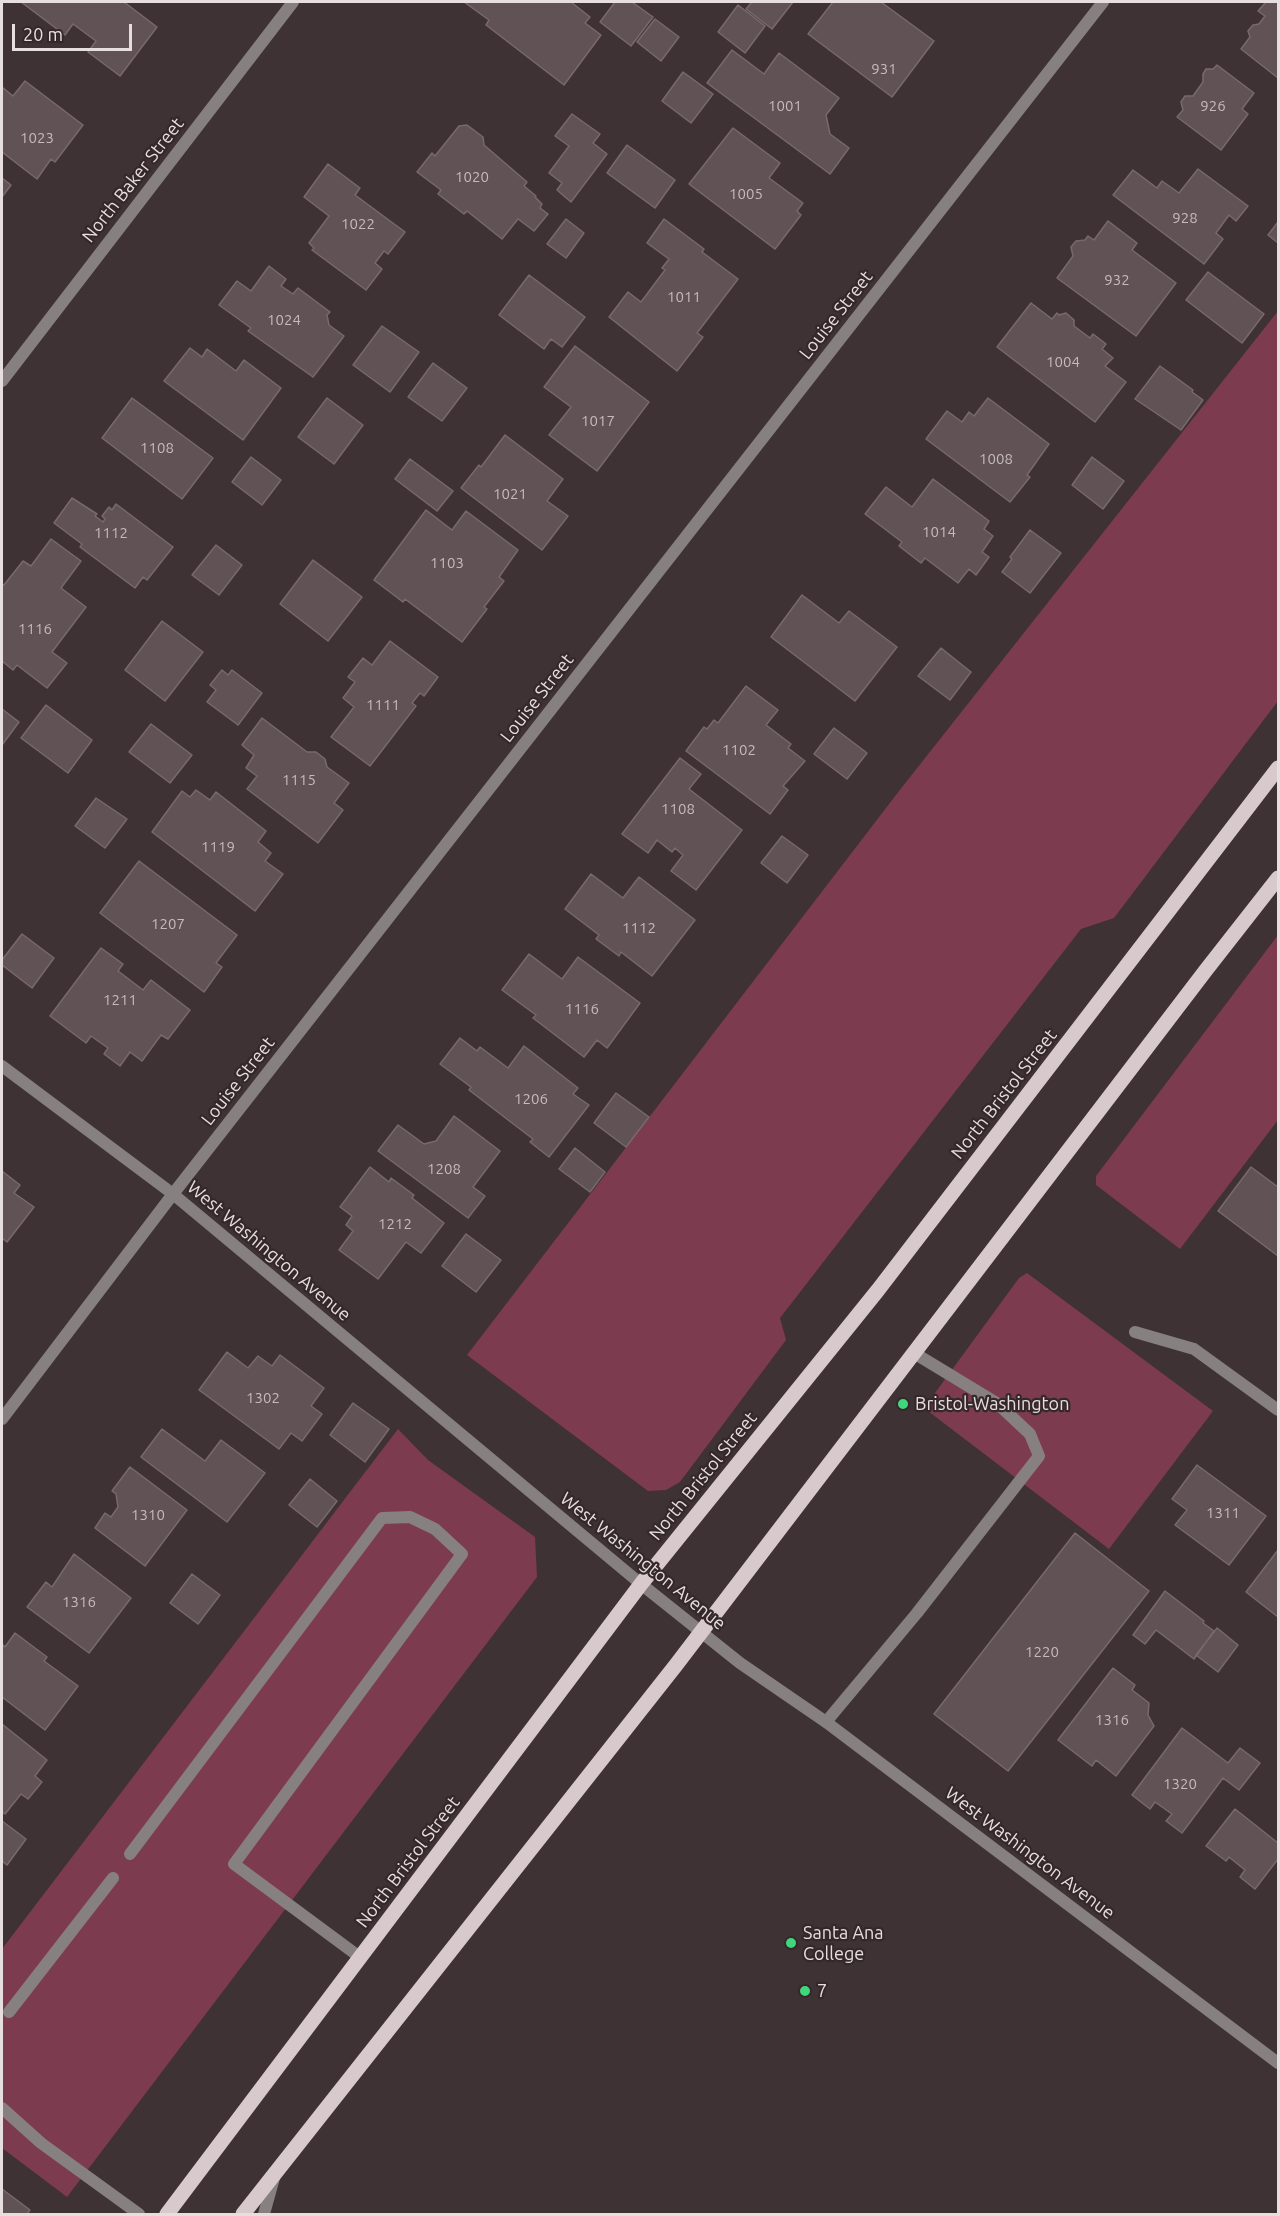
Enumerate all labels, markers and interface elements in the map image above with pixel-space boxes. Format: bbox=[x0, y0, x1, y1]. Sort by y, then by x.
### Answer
scale bar bbox=[15, 12, 135, 50]
text: 20 m bbox=[23, 24, 63, 44]
house number: 931 bbox=[871, 60, 897, 78]
house number: 1001 bbox=[768, 97, 802, 115]
house number: 926 bbox=[1200, 97, 1226, 115]
street label: North Baker Street bbox=[78, 113, 188, 247]
house number: 1023 bbox=[20, 129, 54, 147]
house number: 1020 bbox=[455, 168, 489, 186]
house number: 1005 bbox=[729, 185, 763, 203]
house number: 928 bbox=[1172, 209, 1198, 227]
house number: 1022 bbox=[341, 215, 375, 233]
street label: Louise Street bbox=[795, 266, 877, 364]
house number: 932 bbox=[1104, 271, 1130, 289]
house number: 1011 bbox=[667, 288, 701, 306]
house number: 1024 bbox=[267, 311, 301, 329]
house number: 1004 bbox=[1046, 353, 1080, 371]
house number: 1017 bbox=[581, 412, 615, 430]
house number: 1108 bbox=[140, 439, 174, 457]
house number: 1008 bbox=[979, 450, 1013, 468]
house number: 1021 bbox=[493, 485, 527, 503]
house number: 1014 bbox=[922, 523, 956, 541]
house number: 1112 bbox=[94, 524, 128, 542]
house number: 1103 bbox=[430, 554, 464, 572]
house number: 1116 bbox=[18, 620, 52, 638]
street label: Louise Street bbox=[496, 649, 578, 747]
house number: 1111 bbox=[366, 696, 400, 714]
house number: 1102 bbox=[722, 741, 756, 759]
house number: 1115 bbox=[282, 771, 316, 789]
house number: 1108 bbox=[661, 800, 695, 818]
house number: 1119 bbox=[201, 838, 235, 856]
house number: 1207 bbox=[151, 915, 185, 933]
house number: 1112 bbox=[622, 919, 656, 937]
house number: 1211 bbox=[103, 991, 137, 1009]
house number: 1116 bbox=[565, 1000, 599, 1018]
street label: North Bristol Street bbox=[947, 1025, 1061, 1163]
street label: Louise Street bbox=[197, 1032, 279, 1130]
house number: 1206 bbox=[514, 1090, 548, 1108]
house number: 1208 bbox=[427, 1160, 461, 1178]
street label: West Washington Avenue bbox=[183, 1176, 355, 1326]
house number: 1212 bbox=[378, 1215, 412, 1233]
house number: 1302 bbox=[246, 1389, 280, 1407]
place label: Bristol-Washington bbox=[915, 1393, 1069, 1415]
marker: Bristol-Washington bbox=[896, 1397, 910, 1411]
street label: North Bristol Street bbox=[645, 1408, 761, 1544]
street label: West Washington Avenue bbox=[556, 1488, 730, 1634]
house number: 1311 bbox=[1206, 1504, 1240, 1522]
house number: 1310 bbox=[131, 1506, 165, 1524]
house number: 1316 bbox=[62, 1593, 96, 1611]
house number: 1220 bbox=[1025, 1643, 1059, 1661]
house number: 1316 bbox=[1095, 1711, 1129, 1729]
house number: 1320 bbox=[1163, 1775, 1197, 1793]
street label: West Washington Avenue bbox=[941, 1782, 1119, 1924]
street label: North Bristol Street bbox=[352, 1792, 464, 1932]
place label: Santa Ana College bbox=[803, 1922, 884, 1964]
marker: Santa Ana College bbox=[784, 1936, 798, 1950]
place label: 7 bbox=[817, 1980, 827, 2002]
marker: 7 bbox=[798, 1984, 812, 1998]

